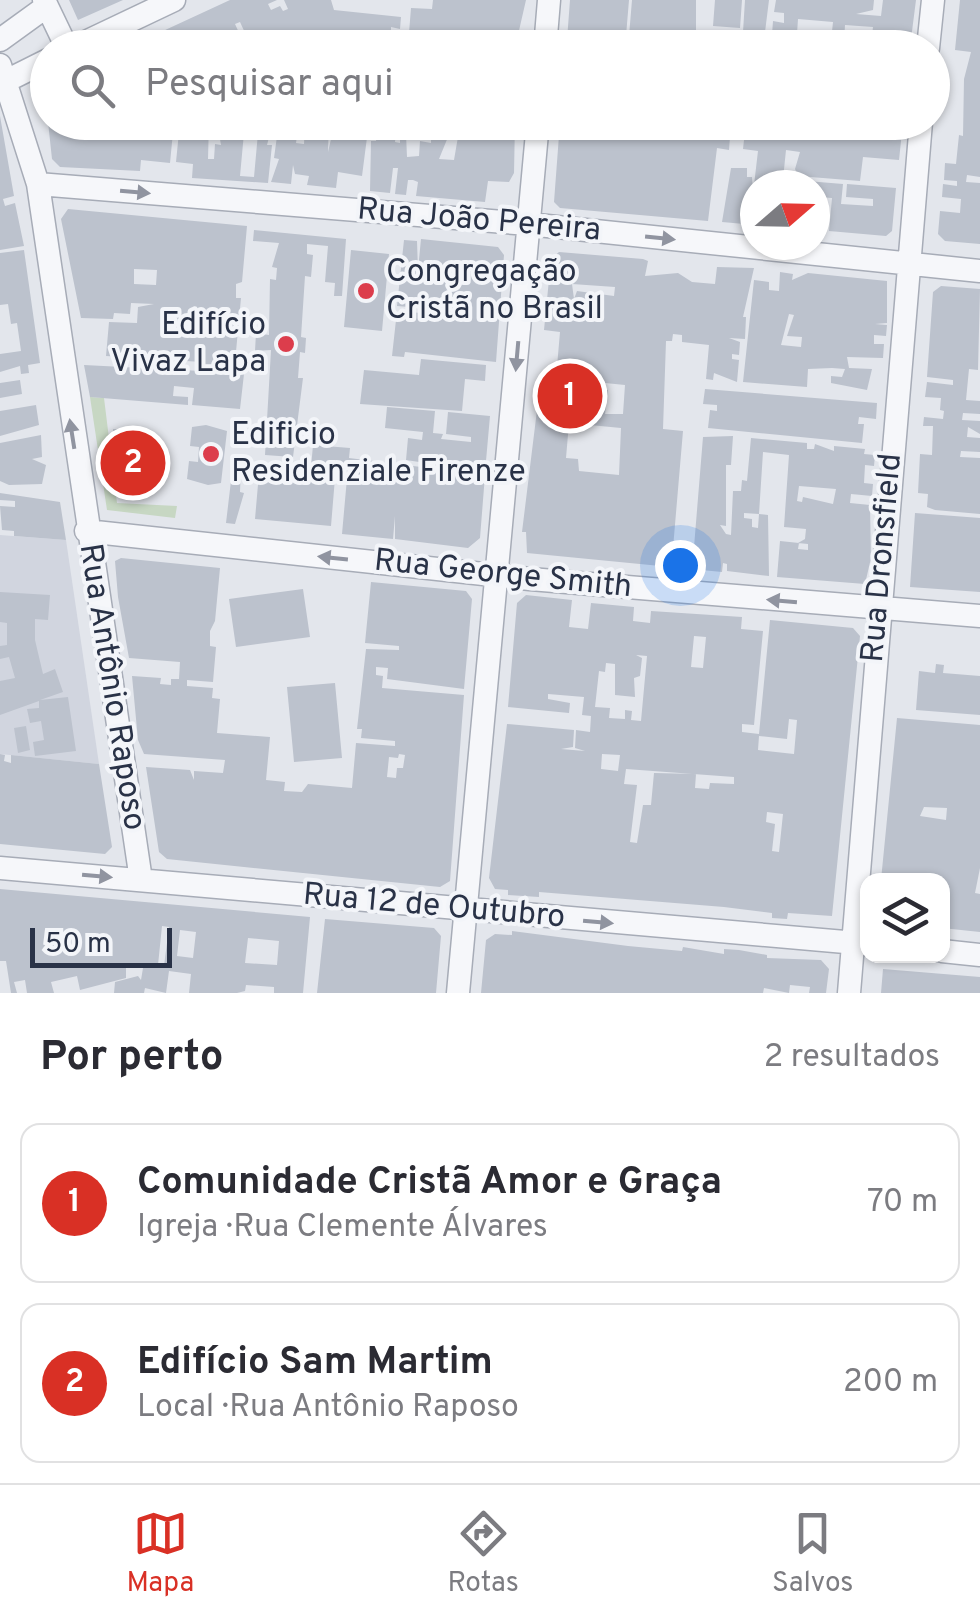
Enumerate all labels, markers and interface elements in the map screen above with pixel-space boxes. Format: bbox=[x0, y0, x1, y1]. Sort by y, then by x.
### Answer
search box bbox=[30, 30, 950, 140]
icon: search bbox=[65, 58, 120, 113]
text: Pesquisar aqui bbox=[145, 61, 394, 110]
north arrow bbox=[740, 170, 830, 260]
one-way arrow bbox=[119, 184, 151, 200]
street label: Rua João Pereira bbox=[356, 190, 602, 252]
one-way arrow bbox=[645, 230, 676, 246]
place label: Congregação Cristã no Brasil bbox=[386, 253, 603, 330]
marker: Congregação Cristã no Brasil bbox=[355, 280, 377, 302]
place label: Edifício Vivaz Lapa bbox=[110, 306, 266, 383]
marker: Edifício Vivaz Lapa bbox=[275, 333, 297, 355]
one-way arrow bbox=[509, 340, 525, 372]
pin: 1 bbox=[538, 358, 602, 434]
place label: Edificio Residenziale Firenze bbox=[231, 416, 526, 493]
one-way arrow bbox=[64, 418, 79, 450]
pin: 2 bbox=[100, 426, 166, 500]
marker: Edificio Residenziale Firenze bbox=[200, 443, 222, 465]
street label: Rua Dronsfield bbox=[854, 452, 912, 664]
your location bbox=[655, 540, 706, 591]
street label: Rua Antônio Raposo bbox=[69, 541, 153, 833]
street label: Rua George Smith bbox=[372, 542, 634, 608]
one-way arrow bbox=[316, 550, 348, 566]
one-way arrow bbox=[766, 592, 797, 608]
one-way arrow bbox=[82, 869, 114, 885]
map controls bbox=[860, 873, 950, 963]
button: layers bbox=[860, 873, 950, 963]
street label: Rua 12 de Outubro bbox=[301, 876, 567, 938]
one-way arrow bbox=[583, 914, 615, 930]
scale bar bbox=[30, 923, 172, 968]
text: 50 m bbox=[45, 927, 111, 963]
text: Por perto bbox=[40, 1032, 224, 1085]
text: 2 resultados bbox=[764, 1038, 940, 1078]
text: Comunidade Cristã Amor e Graça bbox=[137, 1159, 722, 1208]
text: 1 bbox=[68, 1183, 81, 1223]
text: 70 m bbox=[867, 1183, 938, 1223]
text: Igreja · Rua Clemente Álvares bbox=[137, 1208, 548, 1248]
text: Edifício Sam Martim bbox=[137, 1339, 493, 1388]
text: 2 bbox=[65, 1363, 84, 1403]
text: 200 m bbox=[843, 1363, 938, 1403]
text: Local · Rua Antônio Raposo bbox=[137, 1388, 519, 1428]
tab: Mapa bbox=[127, 1506, 194, 1602]
tab: Rotas bbox=[447, 1506, 519, 1602]
tab: Salvos bbox=[772, 1506, 853, 1602]

